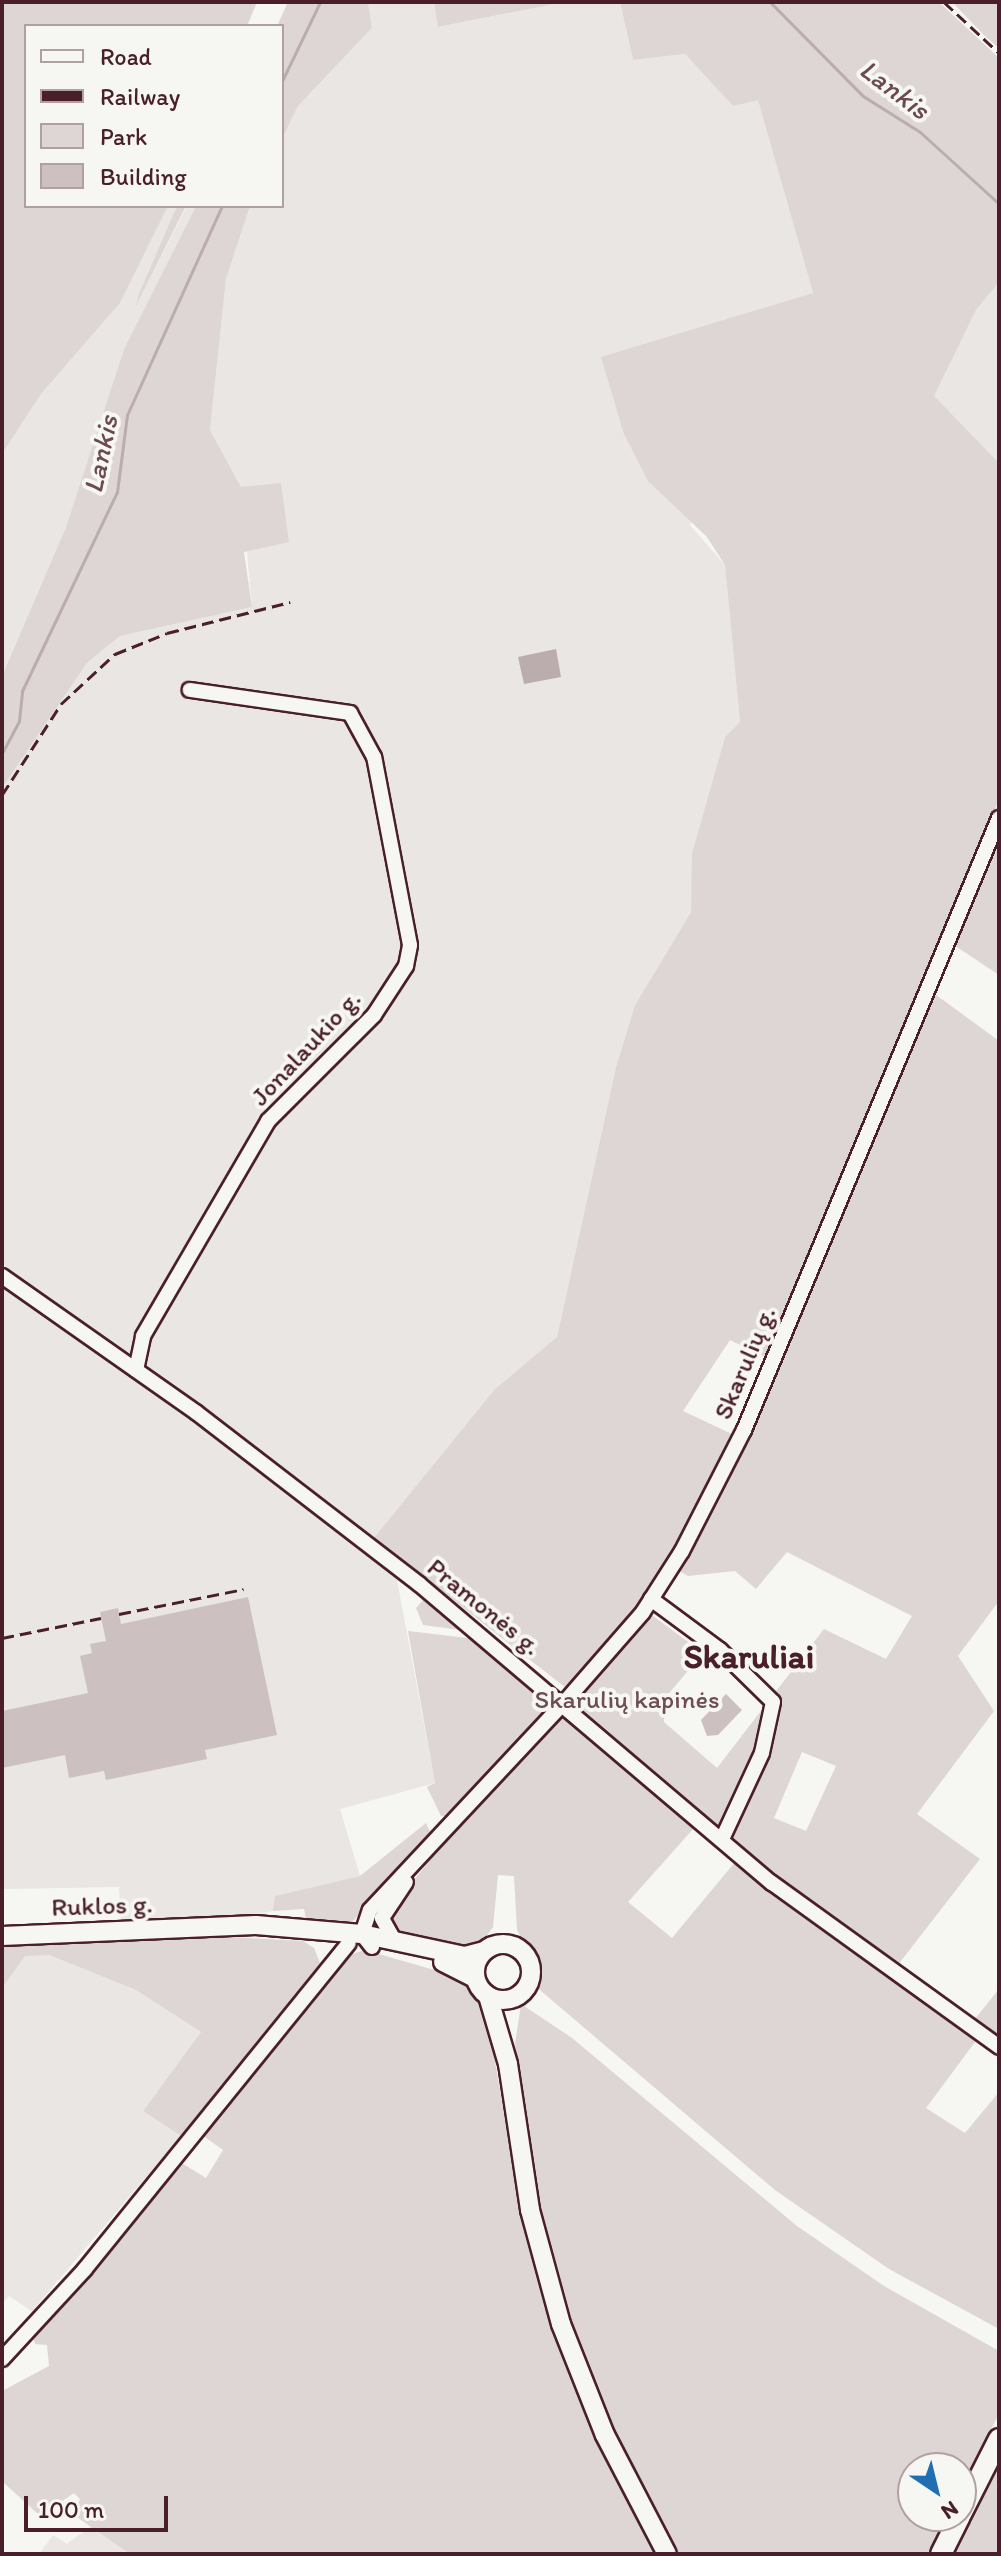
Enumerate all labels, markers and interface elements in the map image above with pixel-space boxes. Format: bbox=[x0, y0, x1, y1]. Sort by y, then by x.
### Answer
legend bbox=[24, 24, 284, 208]
text: Road bbox=[100, 42, 152, 71]
water label: Lankis bbox=[854, 52, 936, 126]
text: Railway bbox=[100, 82, 180, 111]
text: Park bbox=[100, 122, 147, 151]
text: Building bbox=[100, 162, 187, 191]
water label: Lankis bbox=[75, 412, 125, 496]
street label: Jonalaukio g. bbox=[244, 984, 368, 1112]
street label: Skarulių g. bbox=[707, 1302, 783, 1424]
street label: Pramonės g. bbox=[421, 1552, 547, 1662]
district label: Skaruliai bbox=[684, 1637, 814, 1677]
park label: Skarulių kapinės bbox=[535, 1684, 719, 1716]
street label: Ruklos g. bbox=[51, 1889, 153, 1923]
north arrow bbox=[897, 2452, 977, 2532]
scale bar bbox=[28, 2480, 172, 2530]
text: 100 m bbox=[38, 2495, 104, 2524]
text: N bbox=[936, 2495, 964, 2526]

